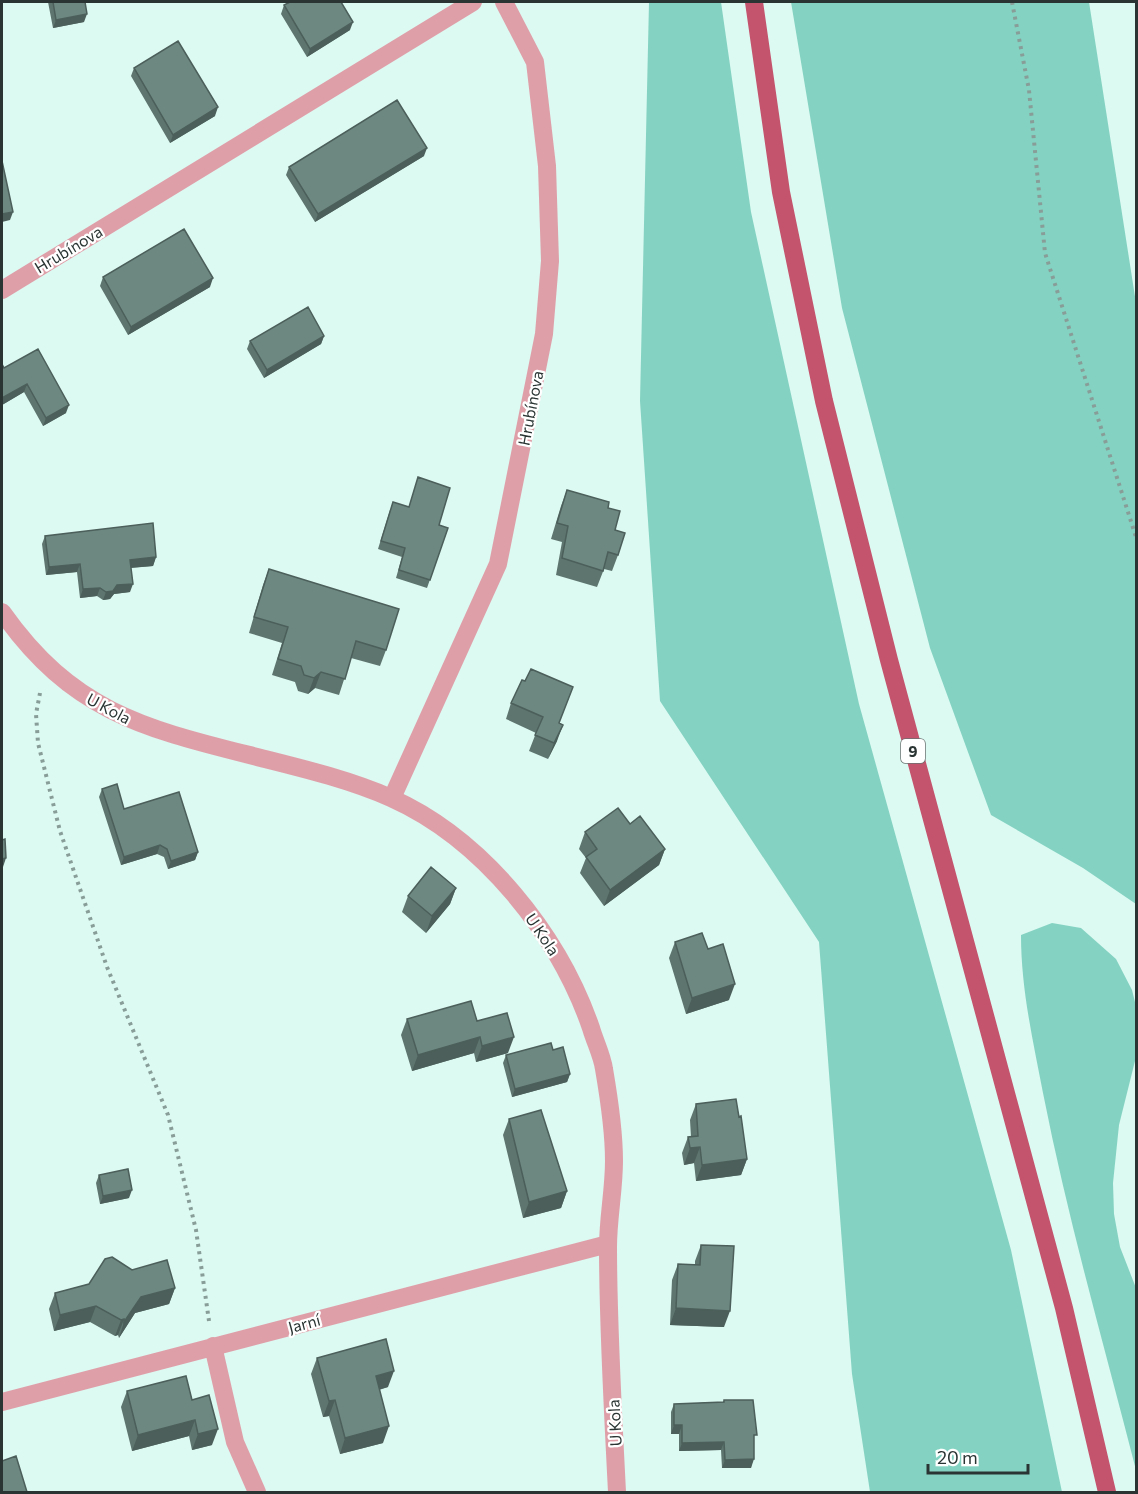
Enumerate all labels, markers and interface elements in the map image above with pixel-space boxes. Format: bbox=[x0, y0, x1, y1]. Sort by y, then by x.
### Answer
street label: Hrubínova bbox=[31, 221, 105, 277]
street label: Hrubínova bbox=[513, 369, 547, 447]
street label: U Kola bbox=[84, 689, 134, 727]
road number: 9 bbox=[901, 739, 925, 763]
street label: U Kola bbox=[522, 909, 564, 959]
street label: Jarní bbox=[286, 1309, 323, 1336]
street label: U Kola bbox=[603, 1399, 625, 1447]
scale bar bbox=[928, 1437, 1028, 1475]
text: 20 m bbox=[937, 1446, 978, 1468]

